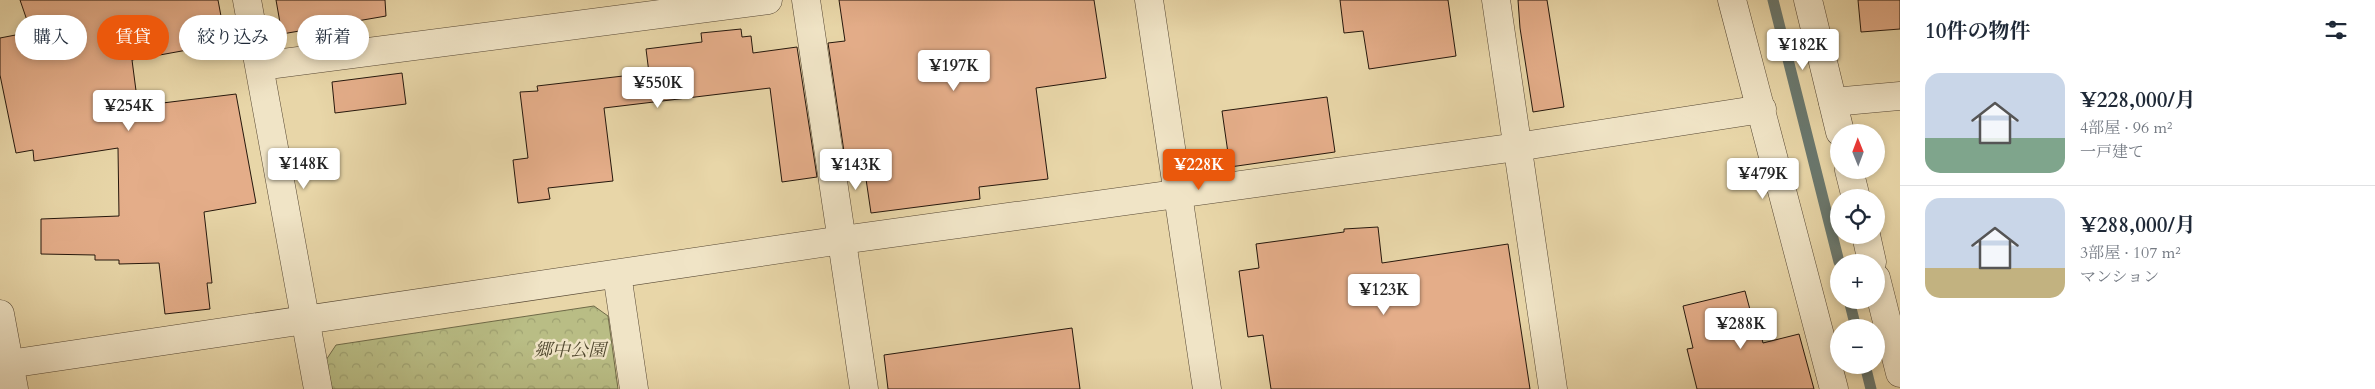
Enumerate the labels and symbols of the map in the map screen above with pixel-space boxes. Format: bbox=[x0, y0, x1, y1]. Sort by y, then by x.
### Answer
pin: ¥182K bbox=[1768, 28, 1838, 71]
pin: ¥197K bbox=[919, 49, 989, 92]
pin: ¥550K bbox=[623, 66, 693, 109]
pin: ¥254K bbox=[94, 90, 164, 132]
north arrow bbox=[1830, 124, 1885, 179]
pin: ¥148K bbox=[269, 148, 339, 190]
pin: ¥143K bbox=[821, 148, 891, 191]
pin: ¥228K bbox=[1164, 148, 1234, 191]
pin: ¥479K bbox=[1728, 158, 1798, 200]
pin: ¥123K bbox=[1349, 274, 1419, 316]
pin: ¥288K bbox=[1706, 308, 1776, 350]
park label: 郷中公園 bbox=[534, 338, 609, 363]

